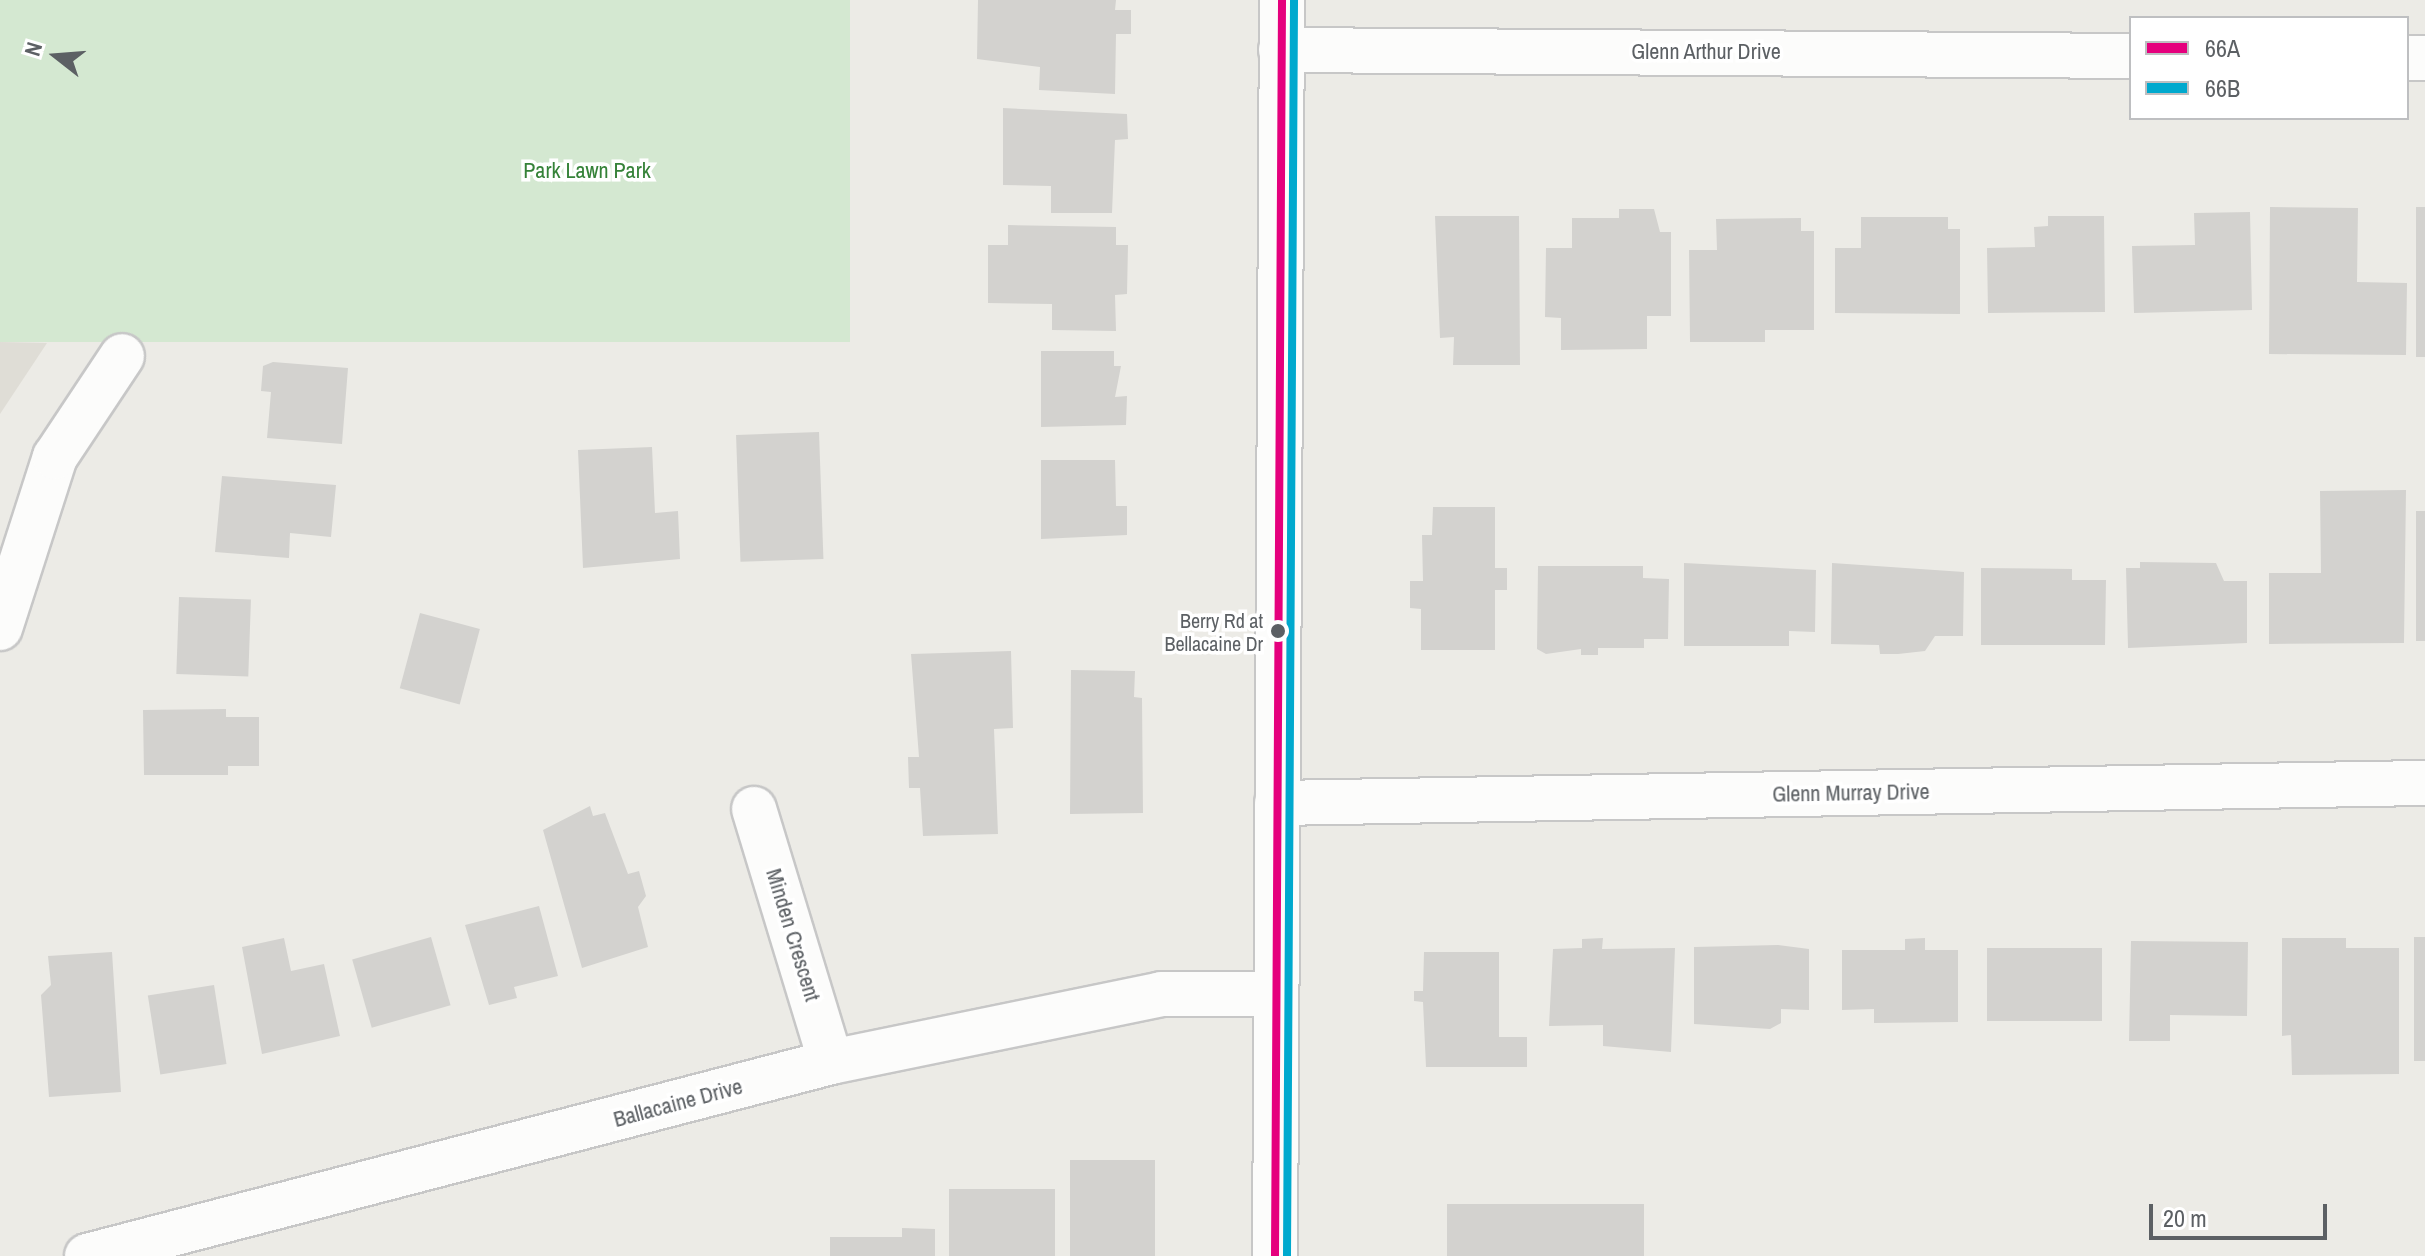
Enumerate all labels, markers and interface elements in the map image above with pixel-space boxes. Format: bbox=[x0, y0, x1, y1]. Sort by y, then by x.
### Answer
north arrow bbox=[16, 16, 96, 96]
legend bbox=[2129, 16, 2409, 120]
text: 66A bbox=[2205, 32, 2240, 64]
text: N bbox=[17, 38, 49, 60]
street label: Glenn Arthur Drive bbox=[1631, 39, 1781, 65]
text: 66B bbox=[2205, 72, 2240, 104]
park label: Park Lawn Park bbox=[523, 158, 651, 184]
place label: Berry Rd at Bellacaine Dr bbox=[1165, 608, 1263, 655]
marker: Berry Rd at Bellacaine Dr bbox=[1270, 623, 1286, 639]
street label: Glenn Murray Drive bbox=[1772, 778, 1930, 808]
street label: Minden Crescent bbox=[760, 865, 826, 1005]
street label: Ballacaine Drive bbox=[611, 1073, 745, 1133]
scale bar bbox=[2153, 1188, 2331, 1238]
text: 20 m bbox=[2163, 1202, 2207, 1234]

